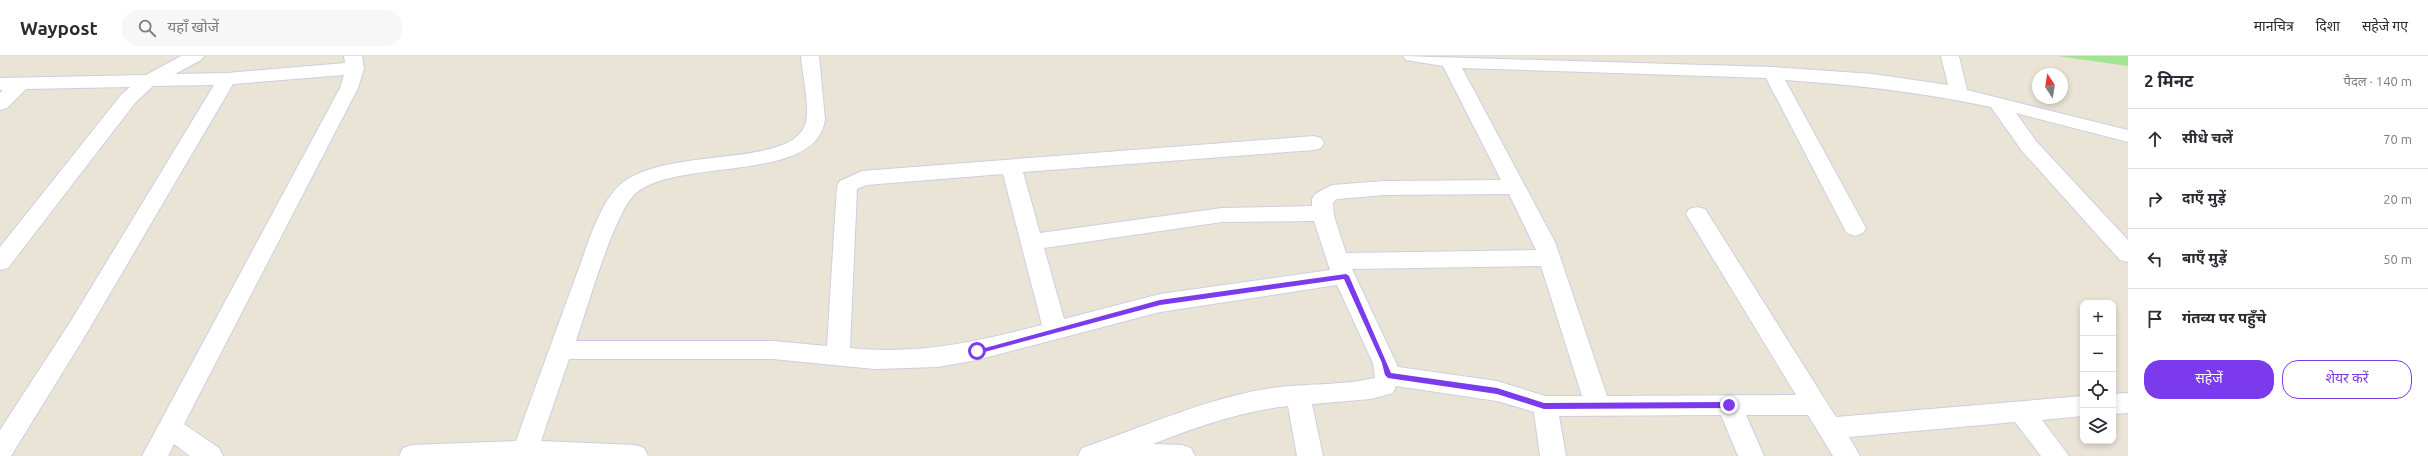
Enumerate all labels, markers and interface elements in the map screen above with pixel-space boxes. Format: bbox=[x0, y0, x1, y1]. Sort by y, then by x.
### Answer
search box bbox=[122, 10, 402, 46]
text: Waypost bbox=[20, 17, 98, 39]
icon: search bbox=[136, 17, 158, 39]
text: यहाँ खोजें bbox=[168, 18, 219, 35]
text: मानचित्र bbox=[2254, 18, 2294, 34]
text: दिशा bbox=[2316, 18, 2340, 34]
text: सहेजे गए bbox=[2362, 18, 2408, 34]
north arrow bbox=[2032, 68, 2068, 104]
text: 2 मिनट bbox=[2144, 71, 2193, 90]
text: पैदल · 140 m bbox=[2344, 74, 2412, 88]
icon: ahead bbox=[2144, 128, 2166, 150]
text: सीधे चलें bbox=[2182, 129, 2233, 146]
text: 70 m bbox=[2383, 132, 2412, 146]
icon: right bbox=[2144, 188, 2166, 210]
text: दाएँ मुड़ें bbox=[2182, 189, 2226, 206]
text: 20 m bbox=[2383, 192, 2412, 206]
icon: left bbox=[2144, 248, 2166, 270]
text: बाएँ मुड़ें bbox=[2182, 249, 2227, 266]
text: 50 m bbox=[2383, 252, 2412, 266]
map controls bbox=[2080, 300, 2116, 444]
button: + bbox=[2080, 300, 2116, 336]
icon: arrive bbox=[2144, 308, 2166, 330]
text: गंतव्य पर पहुँचे bbox=[2182, 309, 2266, 326]
button: − bbox=[2080, 336, 2116, 372]
route start bbox=[968, 342, 986, 360]
button: सहेजें bbox=[2144, 360, 2274, 399]
button: शेयर करें bbox=[2282, 360, 2412, 399]
button: locate bbox=[2080, 372, 2116, 408]
route end bbox=[1720, 396, 1738, 414]
button: layers bbox=[2080, 408, 2116, 444]

